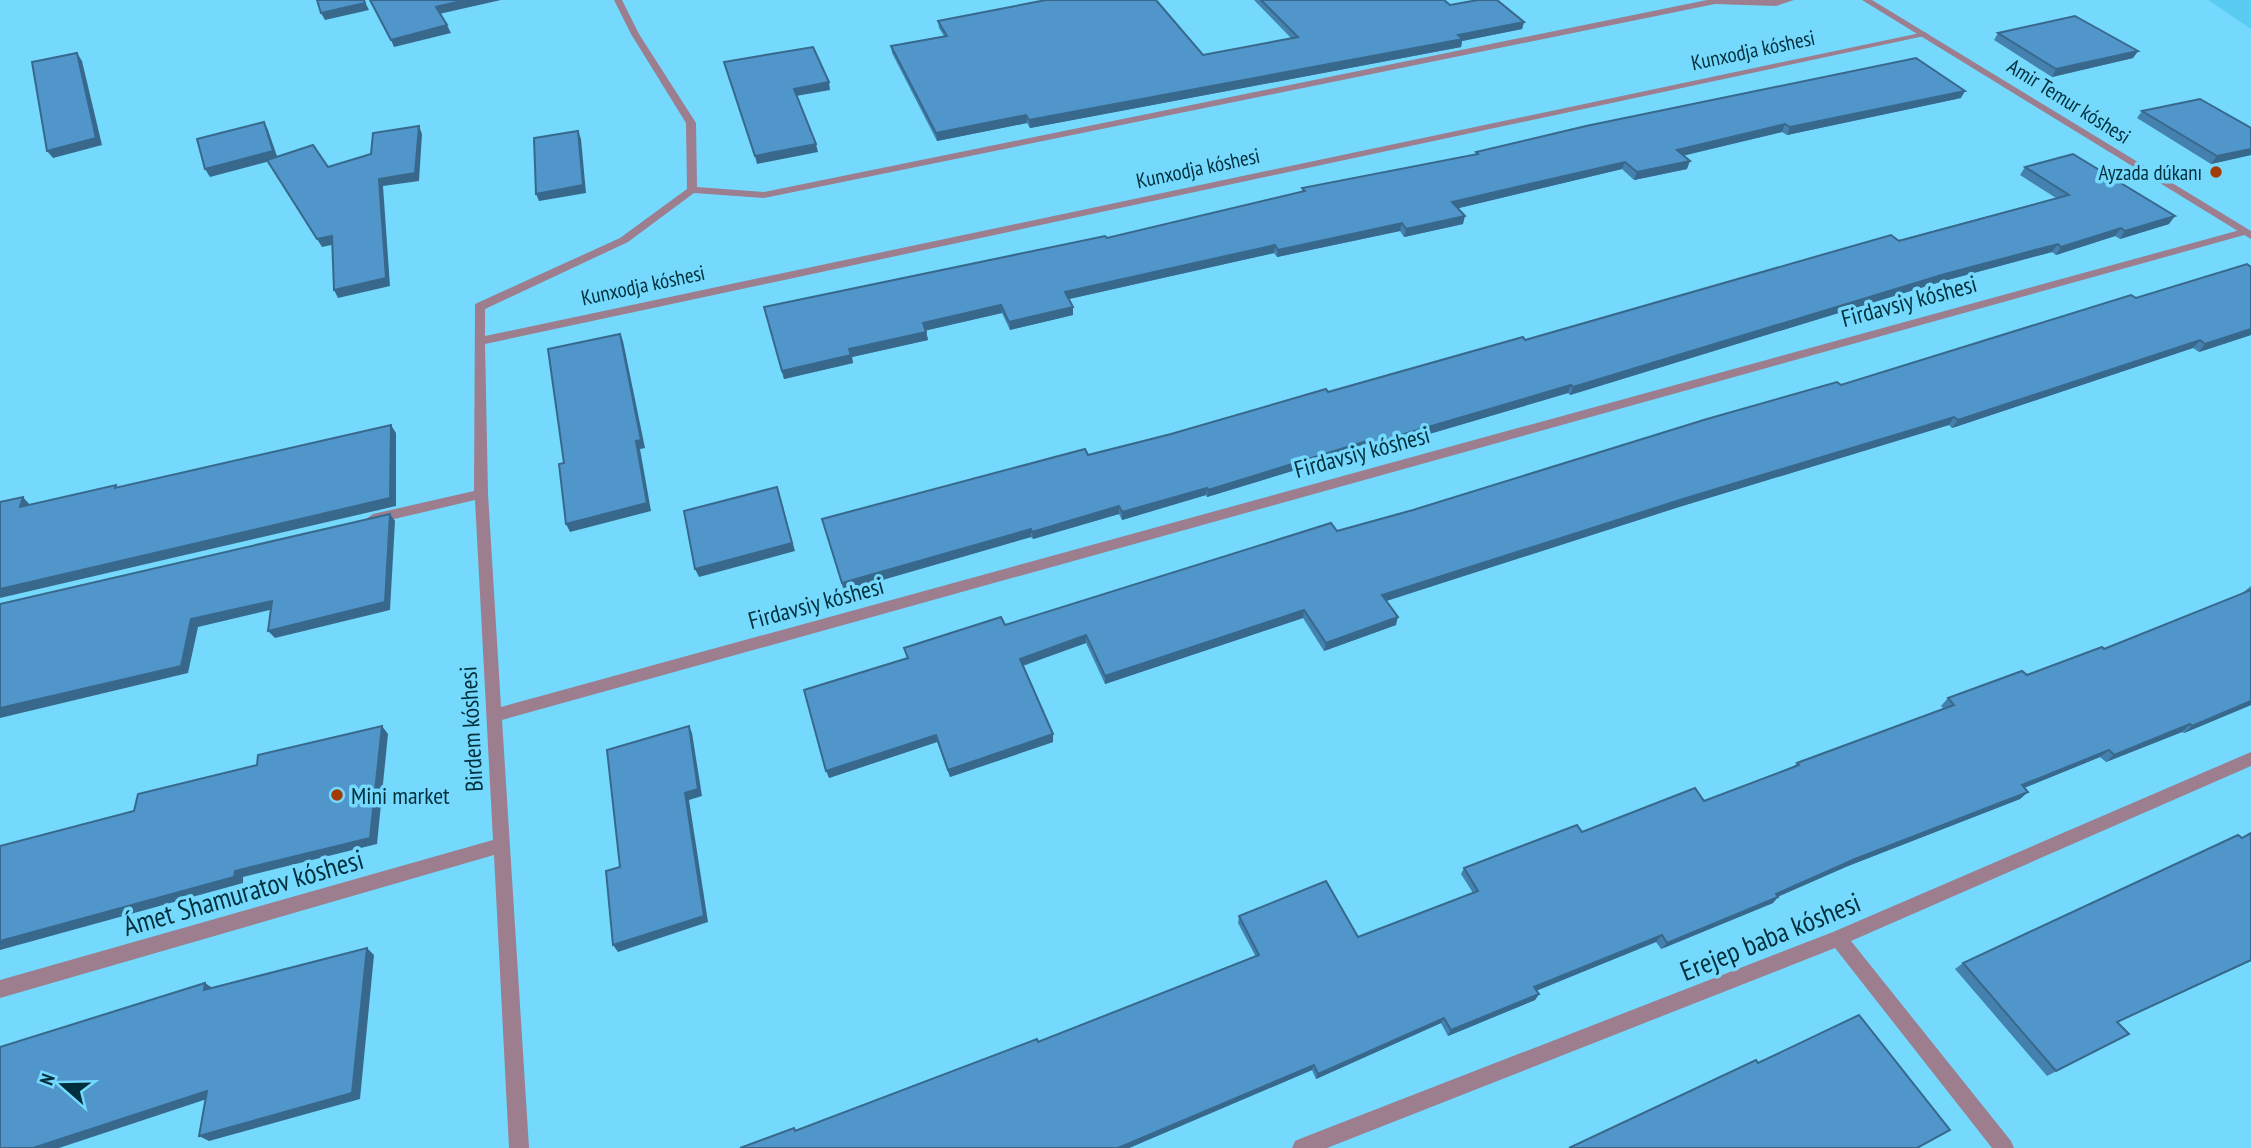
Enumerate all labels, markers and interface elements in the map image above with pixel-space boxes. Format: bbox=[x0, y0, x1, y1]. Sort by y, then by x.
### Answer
street label: Kunxodja kóshesi bbox=[1689, 24, 1817, 76]
street label: Amir Temur kóshesi bbox=[2002, 52, 2136, 150]
street label: Kunxodja kóshesi bbox=[1134, 142, 1262, 194]
place label: Ayzada dúkanı bbox=[2099, 159, 2202, 186]
marker: Ayzada dúkanı bbox=[2208, 164, 2224, 180]
street label: Kunxodja kóshesi bbox=[579, 259, 707, 311]
street label: Firdavsiy kóshesi bbox=[1838, 268, 1980, 334]
street label: Firdavsiy kóshesi bbox=[1291, 419, 1433, 485]
street label: Firdavsiy kóshesi bbox=[745, 570, 887, 636]
street label: Birdem kóshesi bbox=[452, 666, 490, 792]
place label: Mini market bbox=[351, 780, 450, 811]
marker: Mini market bbox=[329, 787, 345, 803]
street label: Ámet Shamuratov kóshesi bbox=[119, 840, 367, 944]
street label: Erejep baba kóshesi bbox=[1674, 883, 1866, 989]
north arrow bbox=[28, 1050, 98, 1120]
text: N bbox=[34, 1070, 60, 1088]

